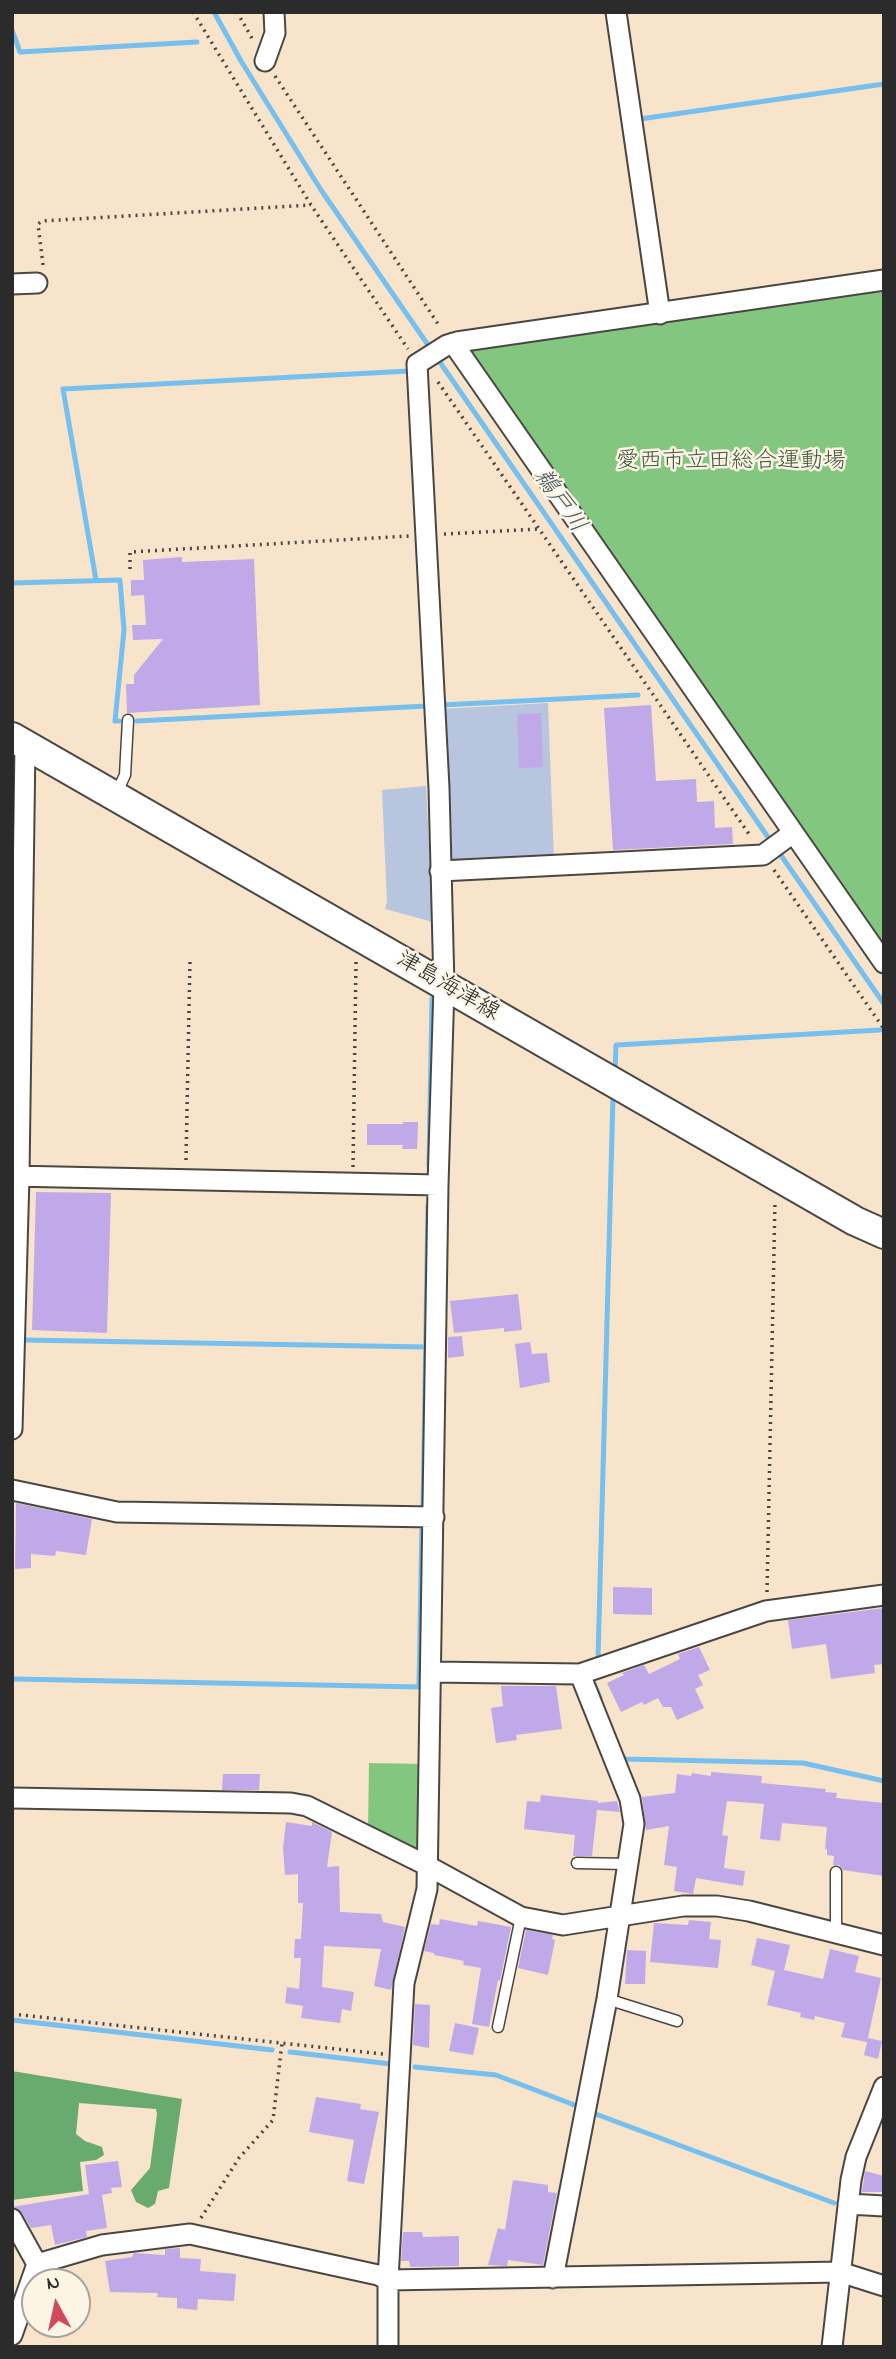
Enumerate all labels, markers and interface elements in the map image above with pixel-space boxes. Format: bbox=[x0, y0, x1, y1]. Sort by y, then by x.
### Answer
park label: 愛西市立田総合運動場 bbox=[616, 449, 846, 477]
water label: 鵜戸川 bbox=[526, 464, 590, 540]
street label: 津島海津線 bbox=[390, 947, 504, 1029]
north arrow bbox=[21, 2268, 91, 2338]
text: N bbox=[45, 2269, 62, 2298]

